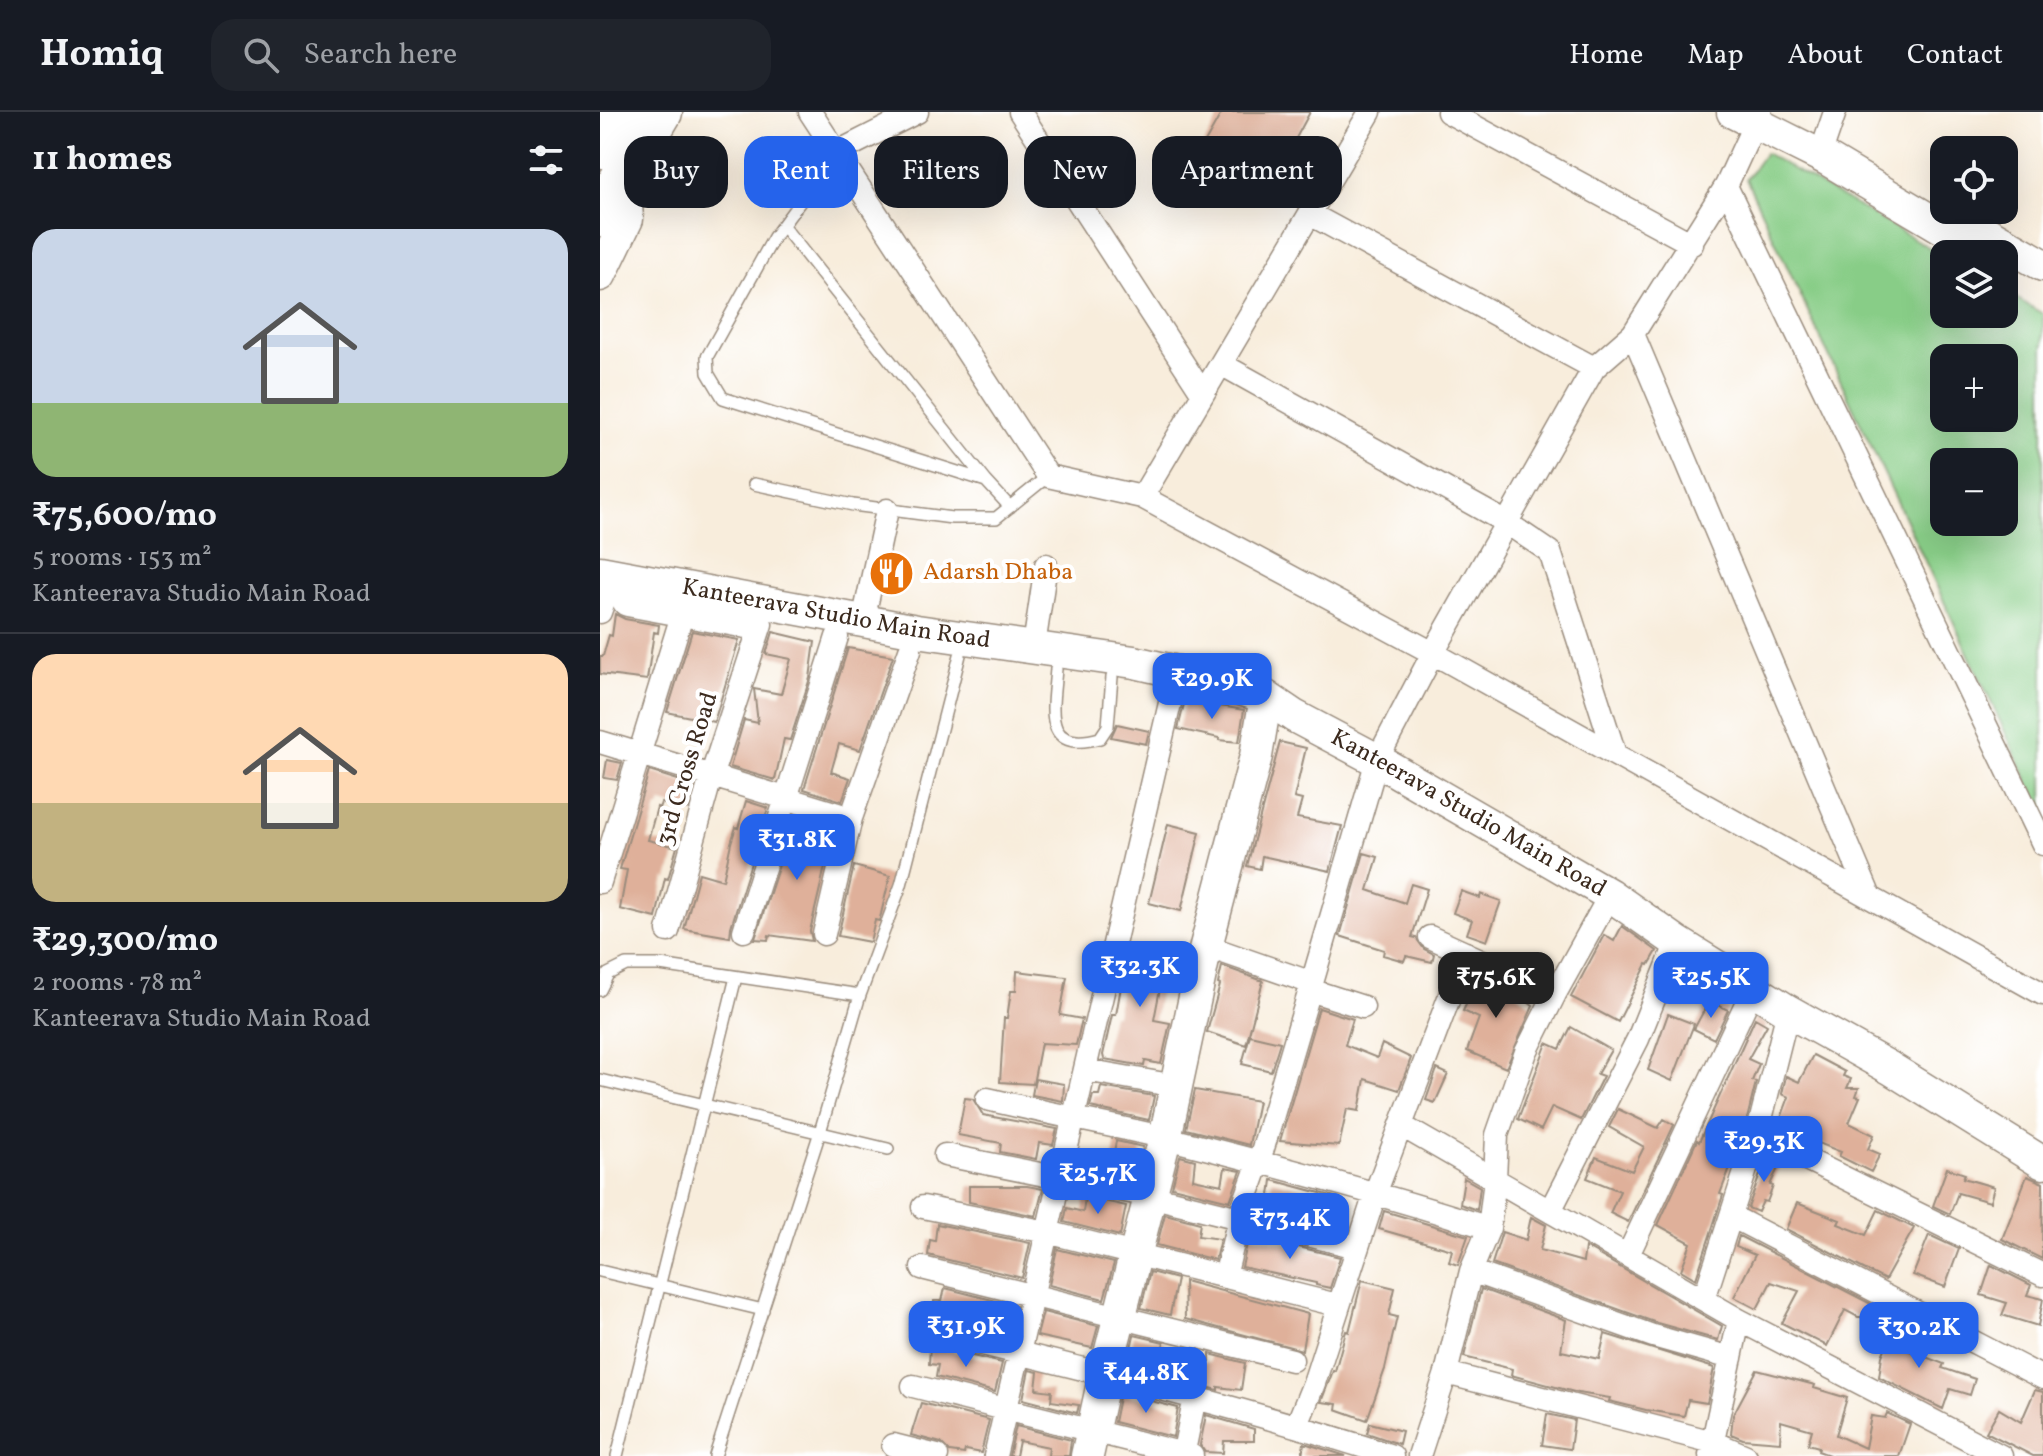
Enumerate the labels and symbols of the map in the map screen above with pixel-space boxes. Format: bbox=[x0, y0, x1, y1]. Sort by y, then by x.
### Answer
restaurant icon: Adarsh Dhaba bbox=[868, 549, 916, 597]
place label: Adarsh Dhaba bbox=[923, 556, 1073, 590]
street label: Kanteerava Studio Main Road bbox=[679, 571, 993, 658]
pin: ₹29.9K bbox=[1147, 653, 1277, 721]
street label: 3rd Cross Road bbox=[649, 688, 727, 850]
street label: Kanteerava Studio Main Road bbox=[1324, 721, 1612, 906]
pin: ₹31.8K bbox=[732, 814, 862, 882]
pin: ₹32.3K bbox=[1075, 941, 1205, 1009]
pin: ₹75.6K bbox=[1431, 952, 1561, 1020]
pin: ₹25.5K bbox=[1646, 952, 1776, 1020]
pin: ₹29.3K bbox=[1699, 1116, 1829, 1184]
pin: ₹25.7K bbox=[1033, 1148, 1163, 1216]
pin: ₹73.4K bbox=[1225, 1193, 1355, 1261]
pin: ₹31.9K bbox=[901, 1301, 1031, 1369]
pin: ₹30.2K bbox=[1854, 1302, 1984, 1370]
pin: ₹44.8K bbox=[1081, 1347, 1211, 1415]

